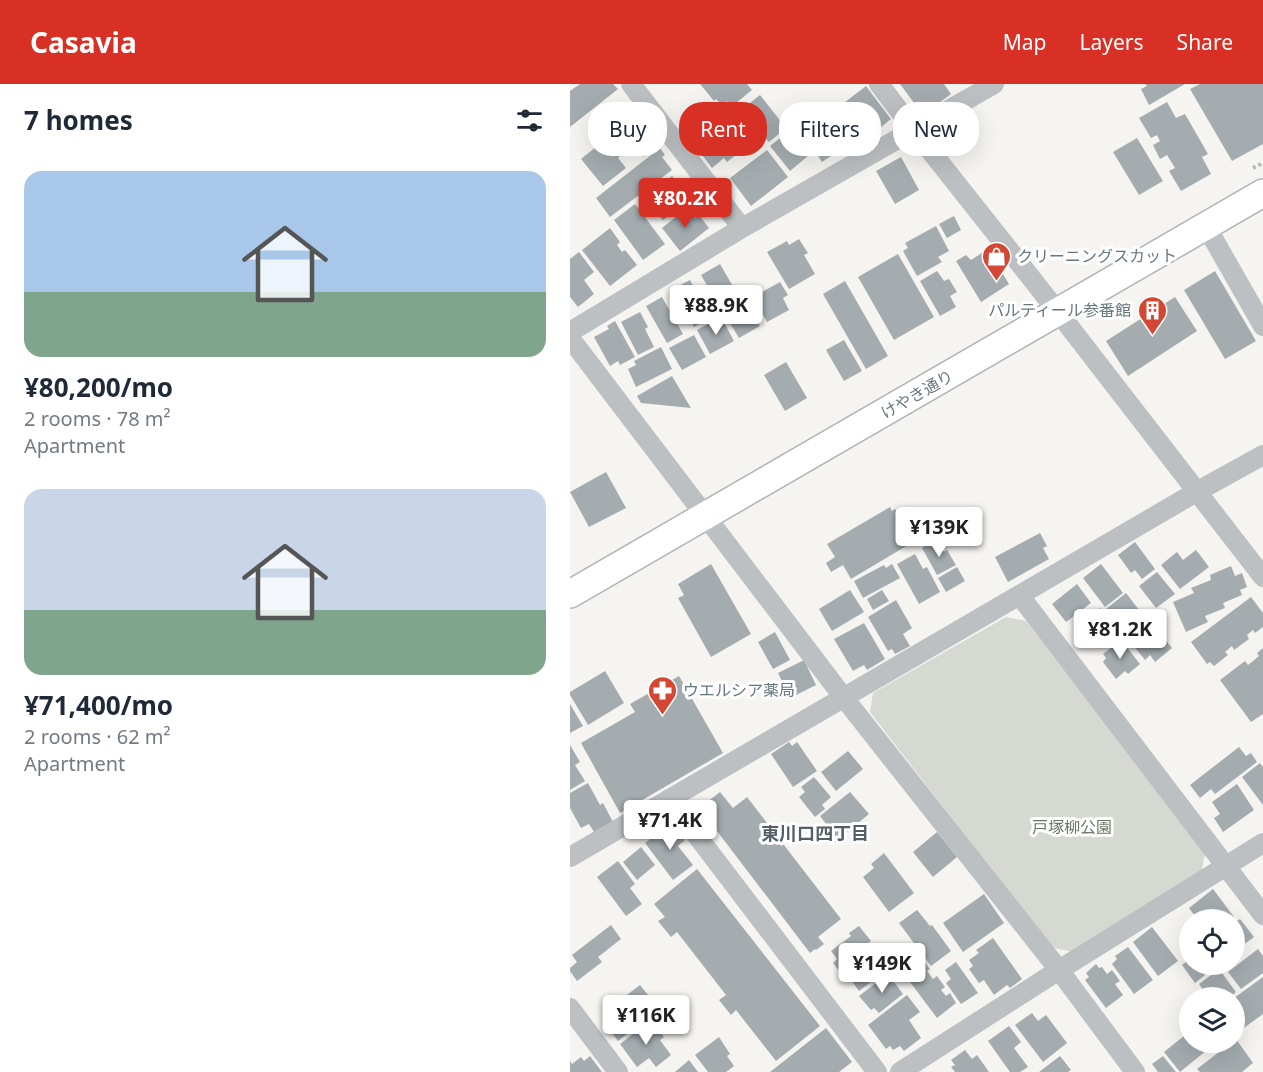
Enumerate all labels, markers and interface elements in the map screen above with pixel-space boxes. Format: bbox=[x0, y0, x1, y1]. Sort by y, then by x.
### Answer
text: Casavia bbox=[30, 23, 137, 61]
text: Map bbox=[1003, 28, 1047, 56]
text: Layers bbox=[1080, 28, 1144, 56]
text: Share bbox=[1177, 28, 1233, 56]
text: 7 homes bbox=[24, 102, 133, 138]
chip: Buy bbox=[588, 102, 667, 156]
chip: Rent bbox=[679, 102, 767, 156]
chip: Filters bbox=[779, 102, 881, 156]
chip: New bbox=[893, 102, 979, 156]
icon: filters bbox=[513, 104, 546, 137]
pin: ¥80.2K bbox=[636, 178, 734, 229]
text: ¥80.2K bbox=[653, 184, 717, 211]
icon: home bbox=[231, 210, 339, 318]
shop icon: クリーニングスカット bbox=[980, 240, 1012, 282]
place label: クリーニングスカット bbox=[1017, 245, 1177, 267]
pin: ¥88.9K bbox=[667, 285, 765, 336]
text: ¥88.9K bbox=[684, 291, 748, 318]
building icon: パルティール参番館 bbox=[1136, 294, 1168, 336]
place label: パルティール参番館 bbox=[988, 299, 1131, 321]
street label: けやき通り bbox=[877, 364, 957, 424]
text: ¥80,200/mo bbox=[24, 369, 173, 405]
text: 2 rooms · 78 m² bbox=[24, 405, 171, 432]
text: Apartment bbox=[24, 432, 125, 459]
pin: ¥139K bbox=[897, 507, 981, 558]
text: ¥139K bbox=[909, 513, 969, 540]
icon: home bbox=[231, 528, 339, 636]
pin: ¥81.2K bbox=[1071, 609, 1169, 660]
text: ¥81.2K bbox=[1088, 615, 1152, 642]
pharmacy icon: ウエルシア薬局 bbox=[646, 674, 678, 716]
place label: ウエルシア薬局 bbox=[683, 679, 795, 701]
text: ¥71,400/mo bbox=[24, 687, 173, 723]
text: 2 rooms · 62 m² bbox=[24, 723, 171, 750]
text: Apartment bbox=[24, 750, 125, 777]
pin: ¥71.4K bbox=[621, 800, 719, 851]
text: ¥71.4K bbox=[638, 806, 702, 833]
park label: 戸塚柳公園 bbox=[1032, 816, 1112, 838]
district label: 東川口四丁目 bbox=[761, 821, 869, 845]
map controls bbox=[1179, 909, 1245, 1053]
button: locate bbox=[1179, 909, 1245, 975]
pin: ¥149K bbox=[840, 943, 924, 994]
text: ¥149K bbox=[852, 949, 912, 976]
button: layers bbox=[1179, 987, 1245, 1053]
pin: ¥116K bbox=[604, 995, 688, 1046]
text: ¥116K bbox=[616, 1001, 676, 1028]

